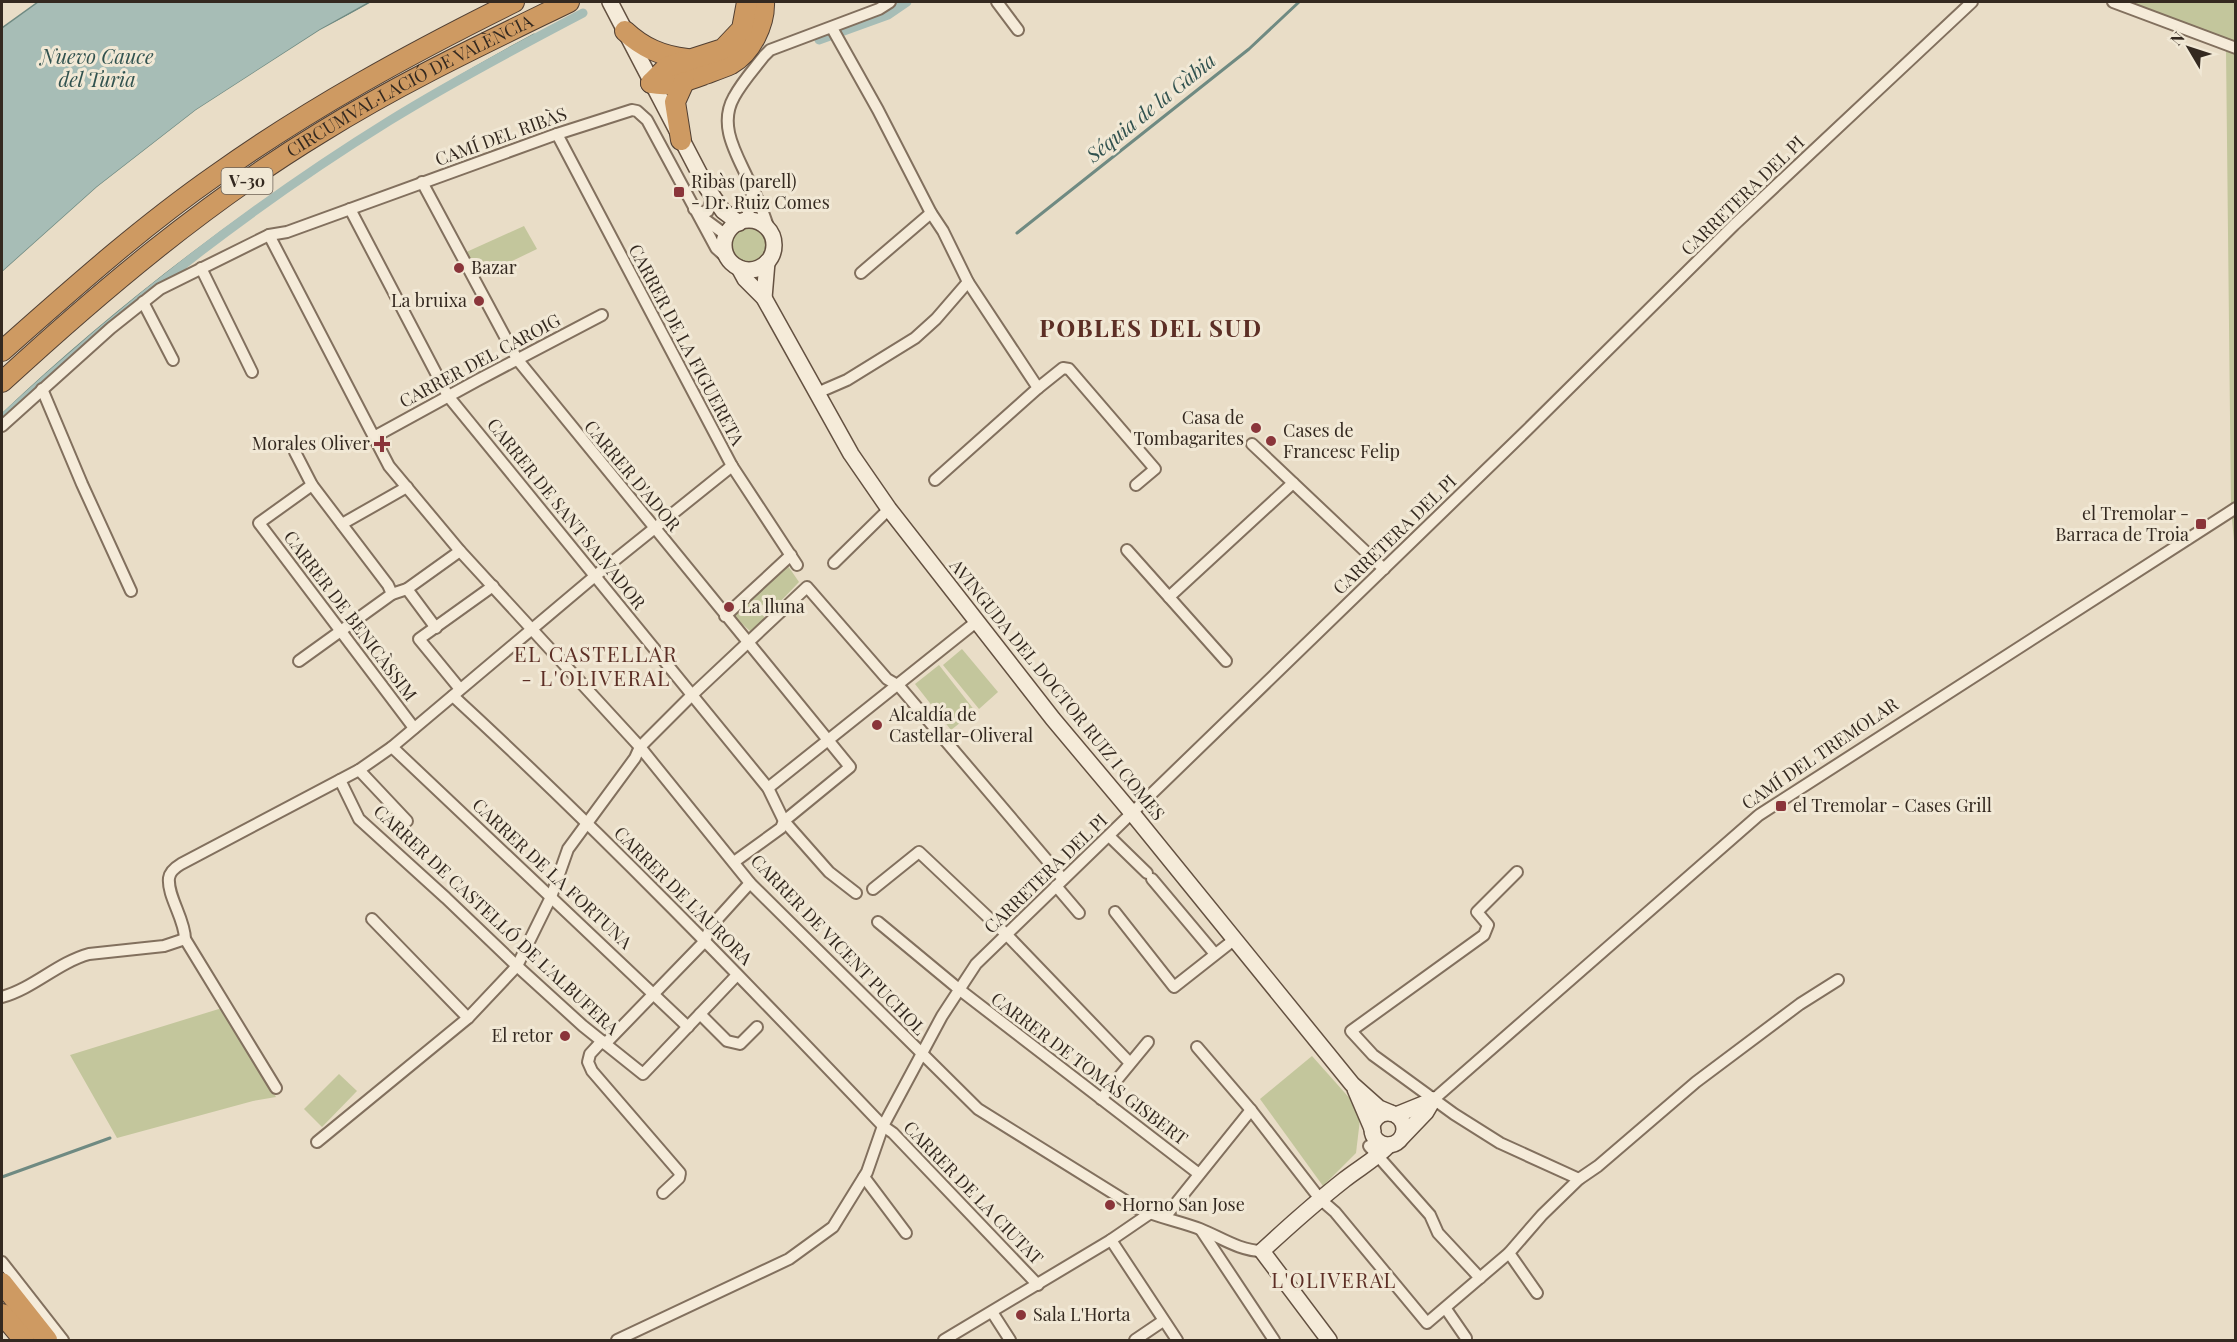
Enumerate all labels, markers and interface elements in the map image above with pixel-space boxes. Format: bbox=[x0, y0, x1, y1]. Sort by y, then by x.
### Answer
street label: CIRCUMVAL·LACIÓ DE VALÈNCIA bbox=[281, 8, 537, 162]
north arrow bbox=[2159, 18, 2219, 78]
text: N bbox=[2165, 27, 2189, 49]
water label: Nuevo Cauce del Turia bbox=[38, 42, 154, 92]
water label: Séquia de la Gàbia bbox=[1079, 46, 1220, 168]
street label: CAMÍ DEL RIBÀS bbox=[432, 101, 570, 171]
street label: CARRETERA DEL PI bbox=[1675, 130, 1809, 260]
road number: V-30 bbox=[222, 168, 272, 194]
place label: Ribàs (parell) - Dr. Ruiz Comes bbox=[691, 169, 830, 214]
marker: Ribàs (parell) - Dr. Ruiz Comes bbox=[672, 185, 686, 199]
street label: CARRER DE LA FIGUERETA bbox=[624, 240, 751, 450]
place label: Bazar bbox=[471, 255, 517, 279]
marker: Bazar bbox=[452, 261, 466, 275]
place label: La bruixa bbox=[391, 288, 467, 312]
marker: La bruixa bbox=[472, 294, 486, 308]
street label: CARRER DEL CAROIG bbox=[395, 307, 565, 413]
district label: POBLES DEL SUD bbox=[1039, 311, 1263, 343]
place label: Casa de Tombagarites bbox=[1134, 405, 1244, 450]
street label: CARRER DE SANT SALVADOR bbox=[482, 413, 652, 614]
street label: CARRER D'ADOR bbox=[579, 415, 686, 536]
place label: Cases de Francesc Felip bbox=[1283, 418, 1400, 463]
marker: Casa de Tombagarites bbox=[1249, 421, 1263, 435]
place label: Morales Oliver bbox=[252, 431, 370, 455]
marker: Cases de Francesc Felip bbox=[1264, 434, 1278, 448]
marker: Morales Oliver bbox=[375, 437, 389, 451]
street label: CARRETERA DEL PI bbox=[1327, 469, 1461, 599]
place label: el Tremolar - Barraca de Troia bbox=[2055, 501, 2189, 546]
marker: el Tremolar - Barraca de Troia bbox=[2194, 517, 2208, 531]
street label: CARRER DE BENICÀSSIM bbox=[279, 525, 423, 705]
street label: AVINGUDA DEL DOCTOR RUIZ I COMES bbox=[944, 553, 1171, 825]
place label: La lluna bbox=[741, 594, 805, 618]
marker: La lluna bbox=[722, 600, 736, 614]
district label: EL CASTELLAR - L'OLIVERAL bbox=[514, 639, 678, 691]
street label: CAMÍ DEL TREMOLAR bbox=[1737, 692, 1903, 815]
place label: Alcaldía de Castellar-Oliveral bbox=[888, 702, 1033, 747]
marker: Alcaldía de Castellar-Oliveral bbox=[870, 718, 884, 732]
street label: CARRER DE LA FORTUNA bbox=[468, 793, 638, 954]
place label: el Tremolar - Cases Grill bbox=[1793, 793, 1992, 817]
street label: CARRER DE CASTELLÓ DE L'ALBUFERA bbox=[369, 799, 625, 1040]
marker: el Tremolar - Cases Grill bbox=[1774, 799, 1788, 813]
street label: CARRETERA DEL PI bbox=[978, 808, 1112, 938]
street label: CARRER DE L'AURORA bbox=[609, 821, 759, 970]
street label: CARRER DE VICENT PUCHOL bbox=[746, 849, 932, 1040]
street label: CARRER DE TOMÀS GISBERT bbox=[986, 986, 1193, 1150]
place label: El retor bbox=[491, 1023, 553, 1047]
marker: El retor bbox=[558, 1029, 572, 1043]
street label: CARRER DE LA CIUTAT bbox=[899, 1115, 1049, 1269]
place label: Horno San Jose bbox=[1122, 1192, 1245, 1216]
marker: Horno San Jose bbox=[1103, 1198, 1117, 1212]
district label: L'OLIVERAL bbox=[1271, 1266, 1397, 1293]
place label: Sala L'Horta bbox=[1033, 1302, 1131, 1326]
marker: Sala L'Horta bbox=[1014, 1308, 1028, 1322]

